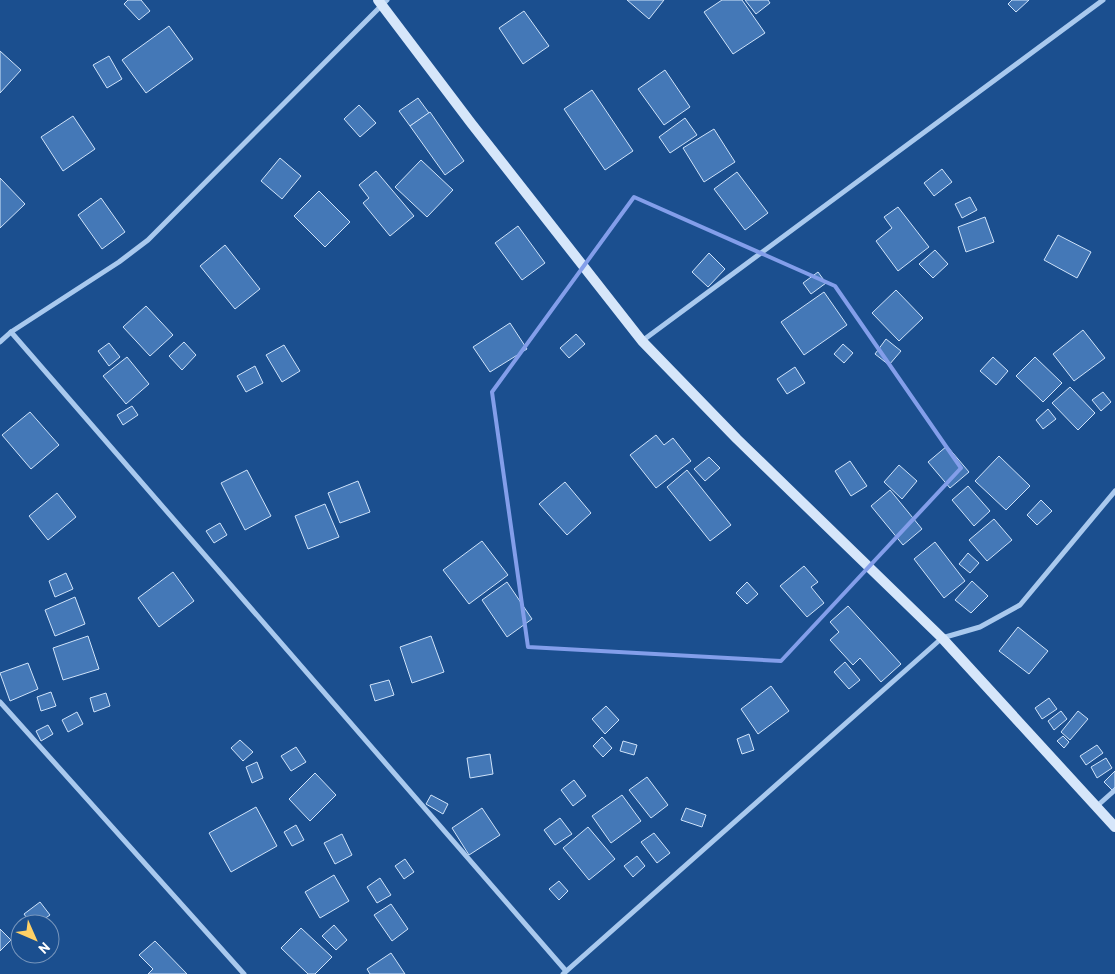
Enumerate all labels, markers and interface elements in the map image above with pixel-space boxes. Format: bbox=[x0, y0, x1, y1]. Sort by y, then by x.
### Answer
north arrow bbox=[10, 914, 60, 964]
text: N bbox=[35, 939, 54, 958]

